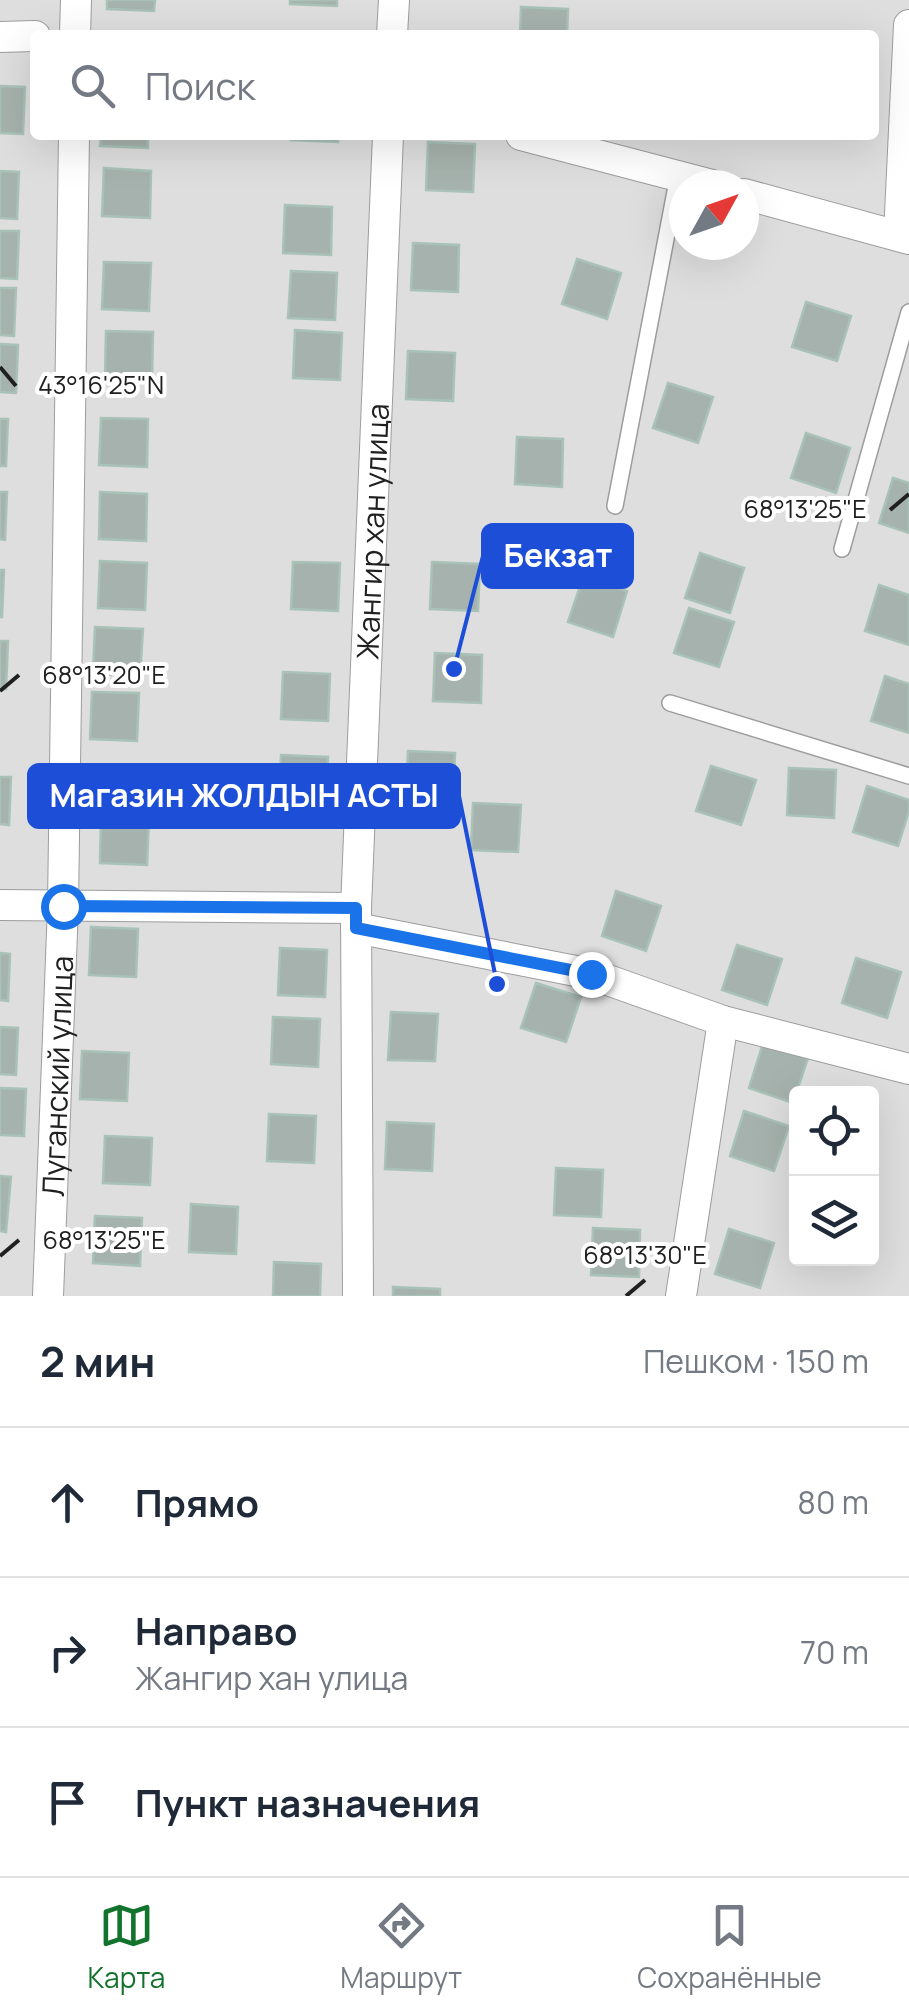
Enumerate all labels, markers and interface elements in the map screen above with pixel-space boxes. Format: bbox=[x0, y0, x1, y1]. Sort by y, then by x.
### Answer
search box bbox=[30, 30, 879, 140]
icon: search bbox=[65, 58, 120, 113]
text: Поиск bbox=[145, 59, 255, 111]
north arrow bbox=[669, 170, 759, 260]
text: 43°16'25"N bbox=[38, 367, 164, 402]
street label: Жангир хан улица bbox=[346, 402, 397, 660]
text: 68°13'25"E bbox=[744, 491, 866, 526]
callout: Бекзат bbox=[483, 525, 632, 587]
text: Бекзат bbox=[503, 533, 613, 577]
text: 68°13'20"E bbox=[42, 657, 166, 692]
callout: Магазин ЖОЛДЫН АСТЫ bbox=[29, 765, 459, 827]
text: Магазин ЖОЛДЫН АСТЫ bbox=[49, 773, 439, 817]
route start bbox=[41, 884, 87, 930]
route end bbox=[569, 952, 615, 998]
street label: Луганский улица bbox=[31, 955, 82, 1197]
map controls bbox=[789, 1086, 879, 1266]
button: locate bbox=[789, 1086, 879, 1176]
button: layers bbox=[789, 1176, 879, 1266]
text: 68°13'25"E bbox=[43, 1222, 165, 1257]
text: 68°13'30"E bbox=[583, 1237, 707, 1272]
text: 2 мин bbox=[40, 1332, 156, 1390]
text: Пешком · 150 m bbox=[643, 1339, 869, 1383]
icon: ahead bbox=[40, 1475, 95, 1530]
text: Прямо bbox=[135, 1476, 259, 1528]
text: 80 m bbox=[797, 1480, 869, 1524]
text: Направо bbox=[135, 1604, 297, 1656]
icon: right bbox=[40, 1625, 95, 1680]
text: 70 m bbox=[800, 1630, 869, 1674]
text: Жангир хан улица bbox=[135, 1656, 408, 1700]
icon: arrive bbox=[40, 1775, 95, 1830]
text: Пункт назначения bbox=[135, 1776, 480, 1828]
tab: Карта bbox=[87, 1898, 165, 1996]
tab: Маршрут bbox=[340, 1898, 462, 1996]
tab: Сохранённые bbox=[637, 1898, 822, 1996]

